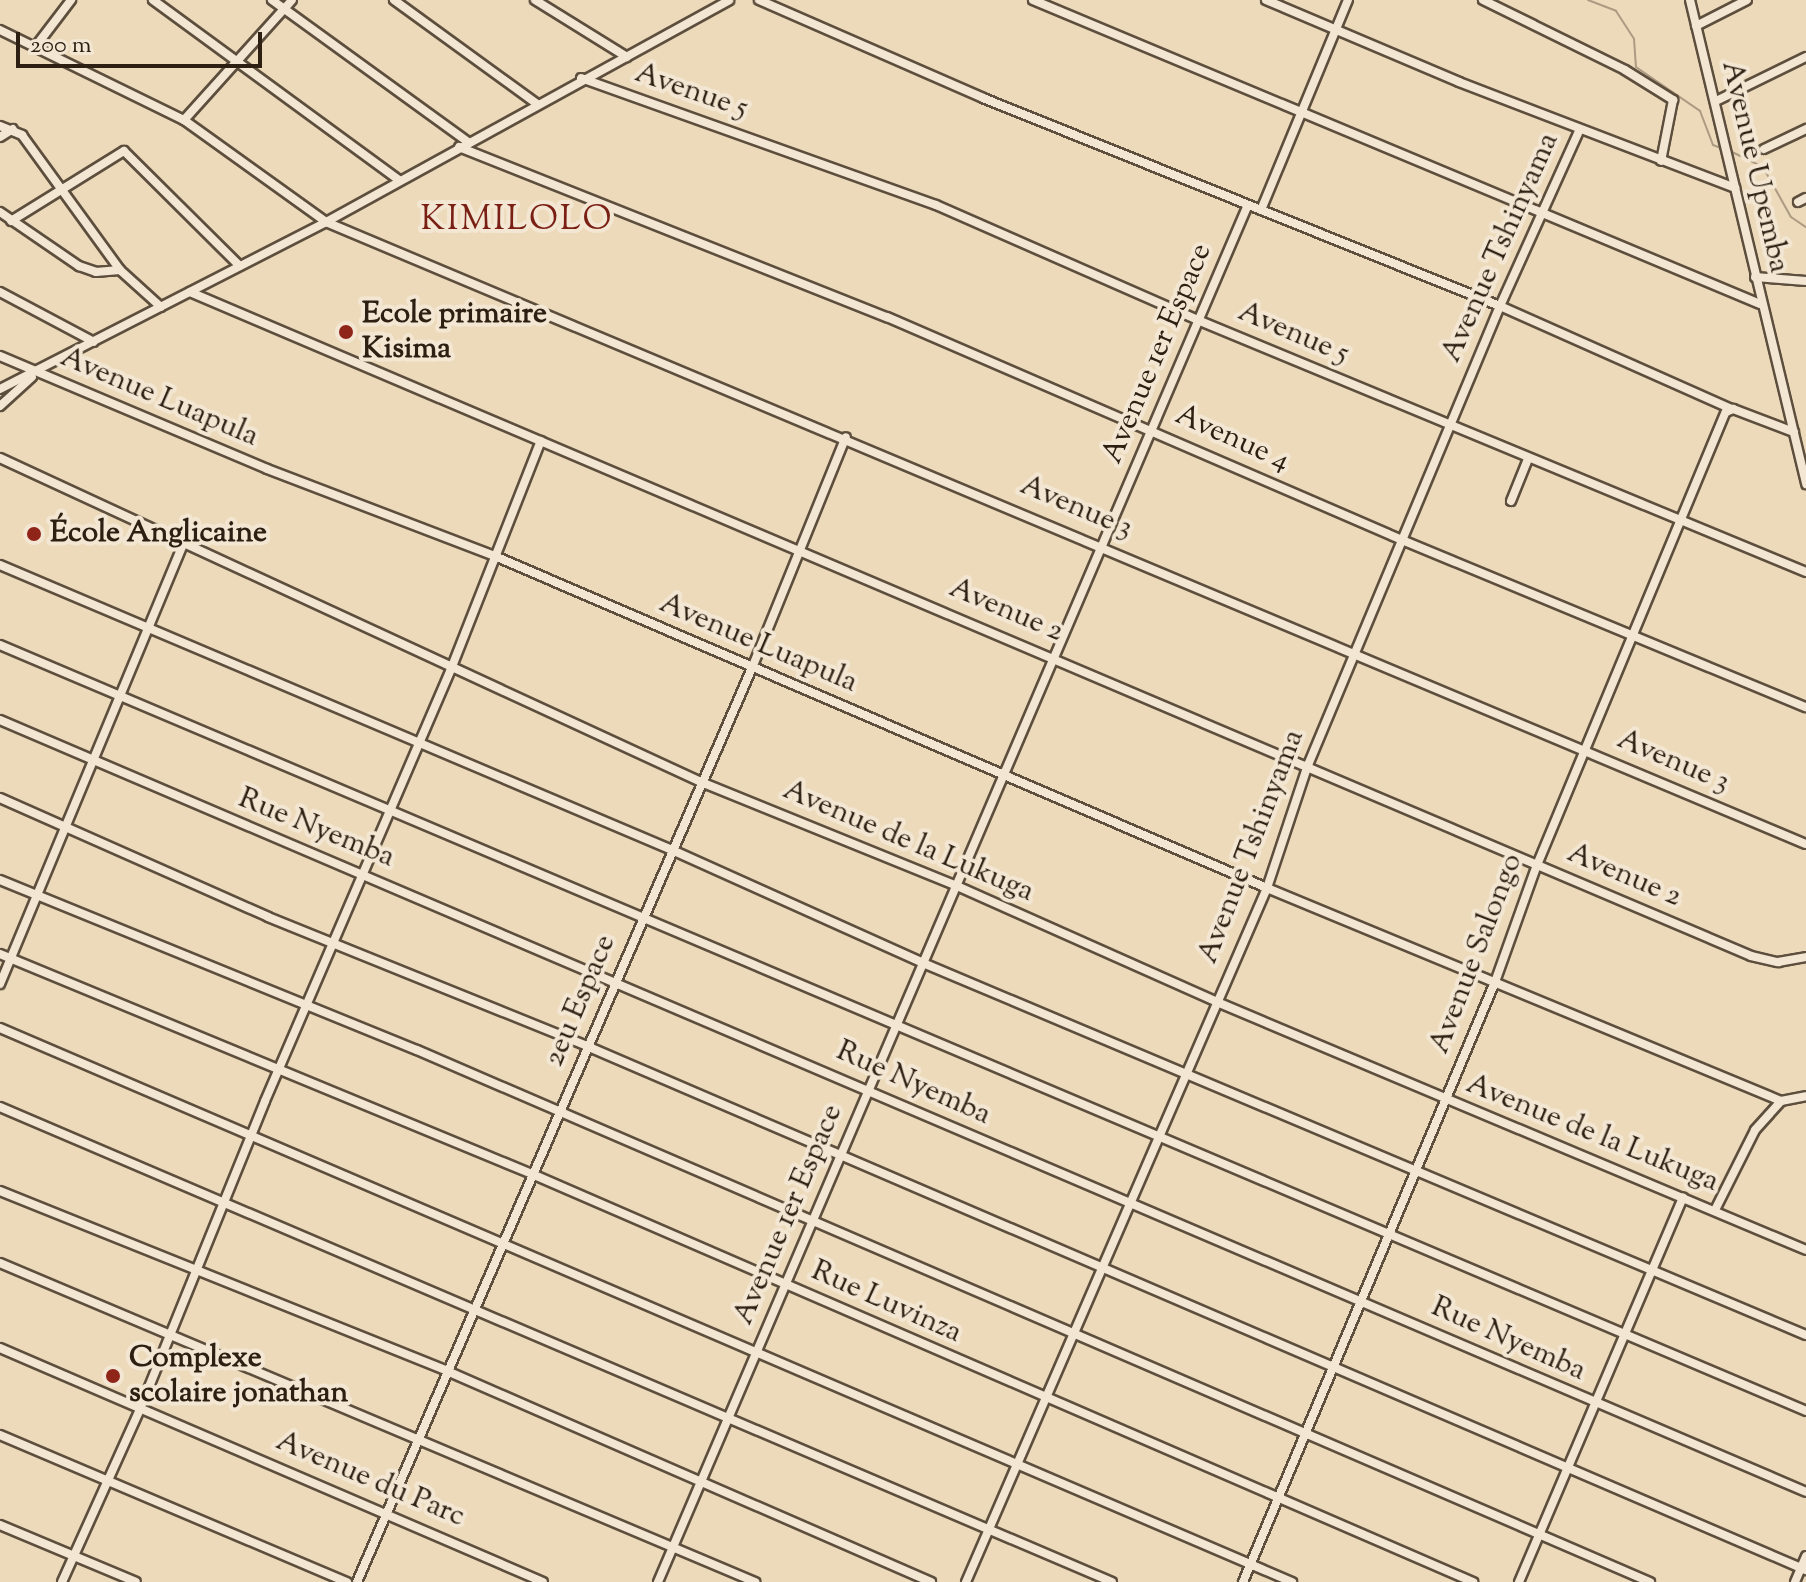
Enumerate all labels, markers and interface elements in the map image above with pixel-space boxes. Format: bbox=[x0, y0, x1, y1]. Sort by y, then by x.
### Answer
scale bar bbox=[20, 16, 266, 66]
text: 200 m bbox=[30, 29, 92, 63]
street label: Avenue 5 bbox=[630, 56, 752, 128]
street label: Avenue Upemba bbox=[1712, 57, 1796, 277]
street label: Avenue Tshinyama bbox=[1434, 128, 1568, 368]
district label: KIMILOLO bbox=[420, 201, 614, 241]
street label: Avenue 1er Espace bbox=[1095, 239, 1221, 469]
street label: Avenue 5 bbox=[1232, 295, 1354, 373]
place label: Ecole primaire Kisima bbox=[362, 297, 547, 368]
marker: Ecole primaire Kisima bbox=[337, 323, 355, 341]
street label: Avenue Luapula bbox=[55, 340, 263, 456]
street label: Avenue 4 bbox=[1169, 398, 1295, 480]
street label: Avenue 3 bbox=[1014, 468, 1138, 548]
place label: École Anglicaine bbox=[50, 516, 267, 552]
marker: École Anglicaine bbox=[25, 525, 43, 543]
street label: Avenue 2 bbox=[943, 571, 1069, 651]
street label: Avenue Luapula bbox=[654, 586, 862, 702]
street label: Avenue 3 bbox=[1611, 722, 1735, 802]
street label: Avenue Tshinyama bbox=[1191, 725, 1313, 969]
street label: Avenue de la Lukuga bbox=[777, 773, 1039, 911]
street label: Rue Nyemba bbox=[233, 781, 399, 877]
street label: Avenue 2 bbox=[1561, 836, 1687, 916]
street label: Avenue Salongo bbox=[1422, 849, 1532, 1059]
street label: 2eu Espace bbox=[537, 930, 625, 1072]
street label: Rue Nyemba bbox=[830, 1034, 996, 1134]
street label: Avenue de la Lukuga bbox=[1460, 1067, 1724, 1201]
street label: Avenue 1er Espace bbox=[726, 1100, 852, 1330]
street label: Rue Luvinza bbox=[805, 1254, 967, 1352]
street label: Rue Nyemba bbox=[1425, 1290, 1591, 1390]
place label: Complexe scolaire jonathan bbox=[129, 1341, 348, 1412]
marker: Complexe scolaire jonathan bbox=[104, 1367, 122, 1385]
street label: Avenue du Parc bbox=[270, 1424, 470, 1536]

